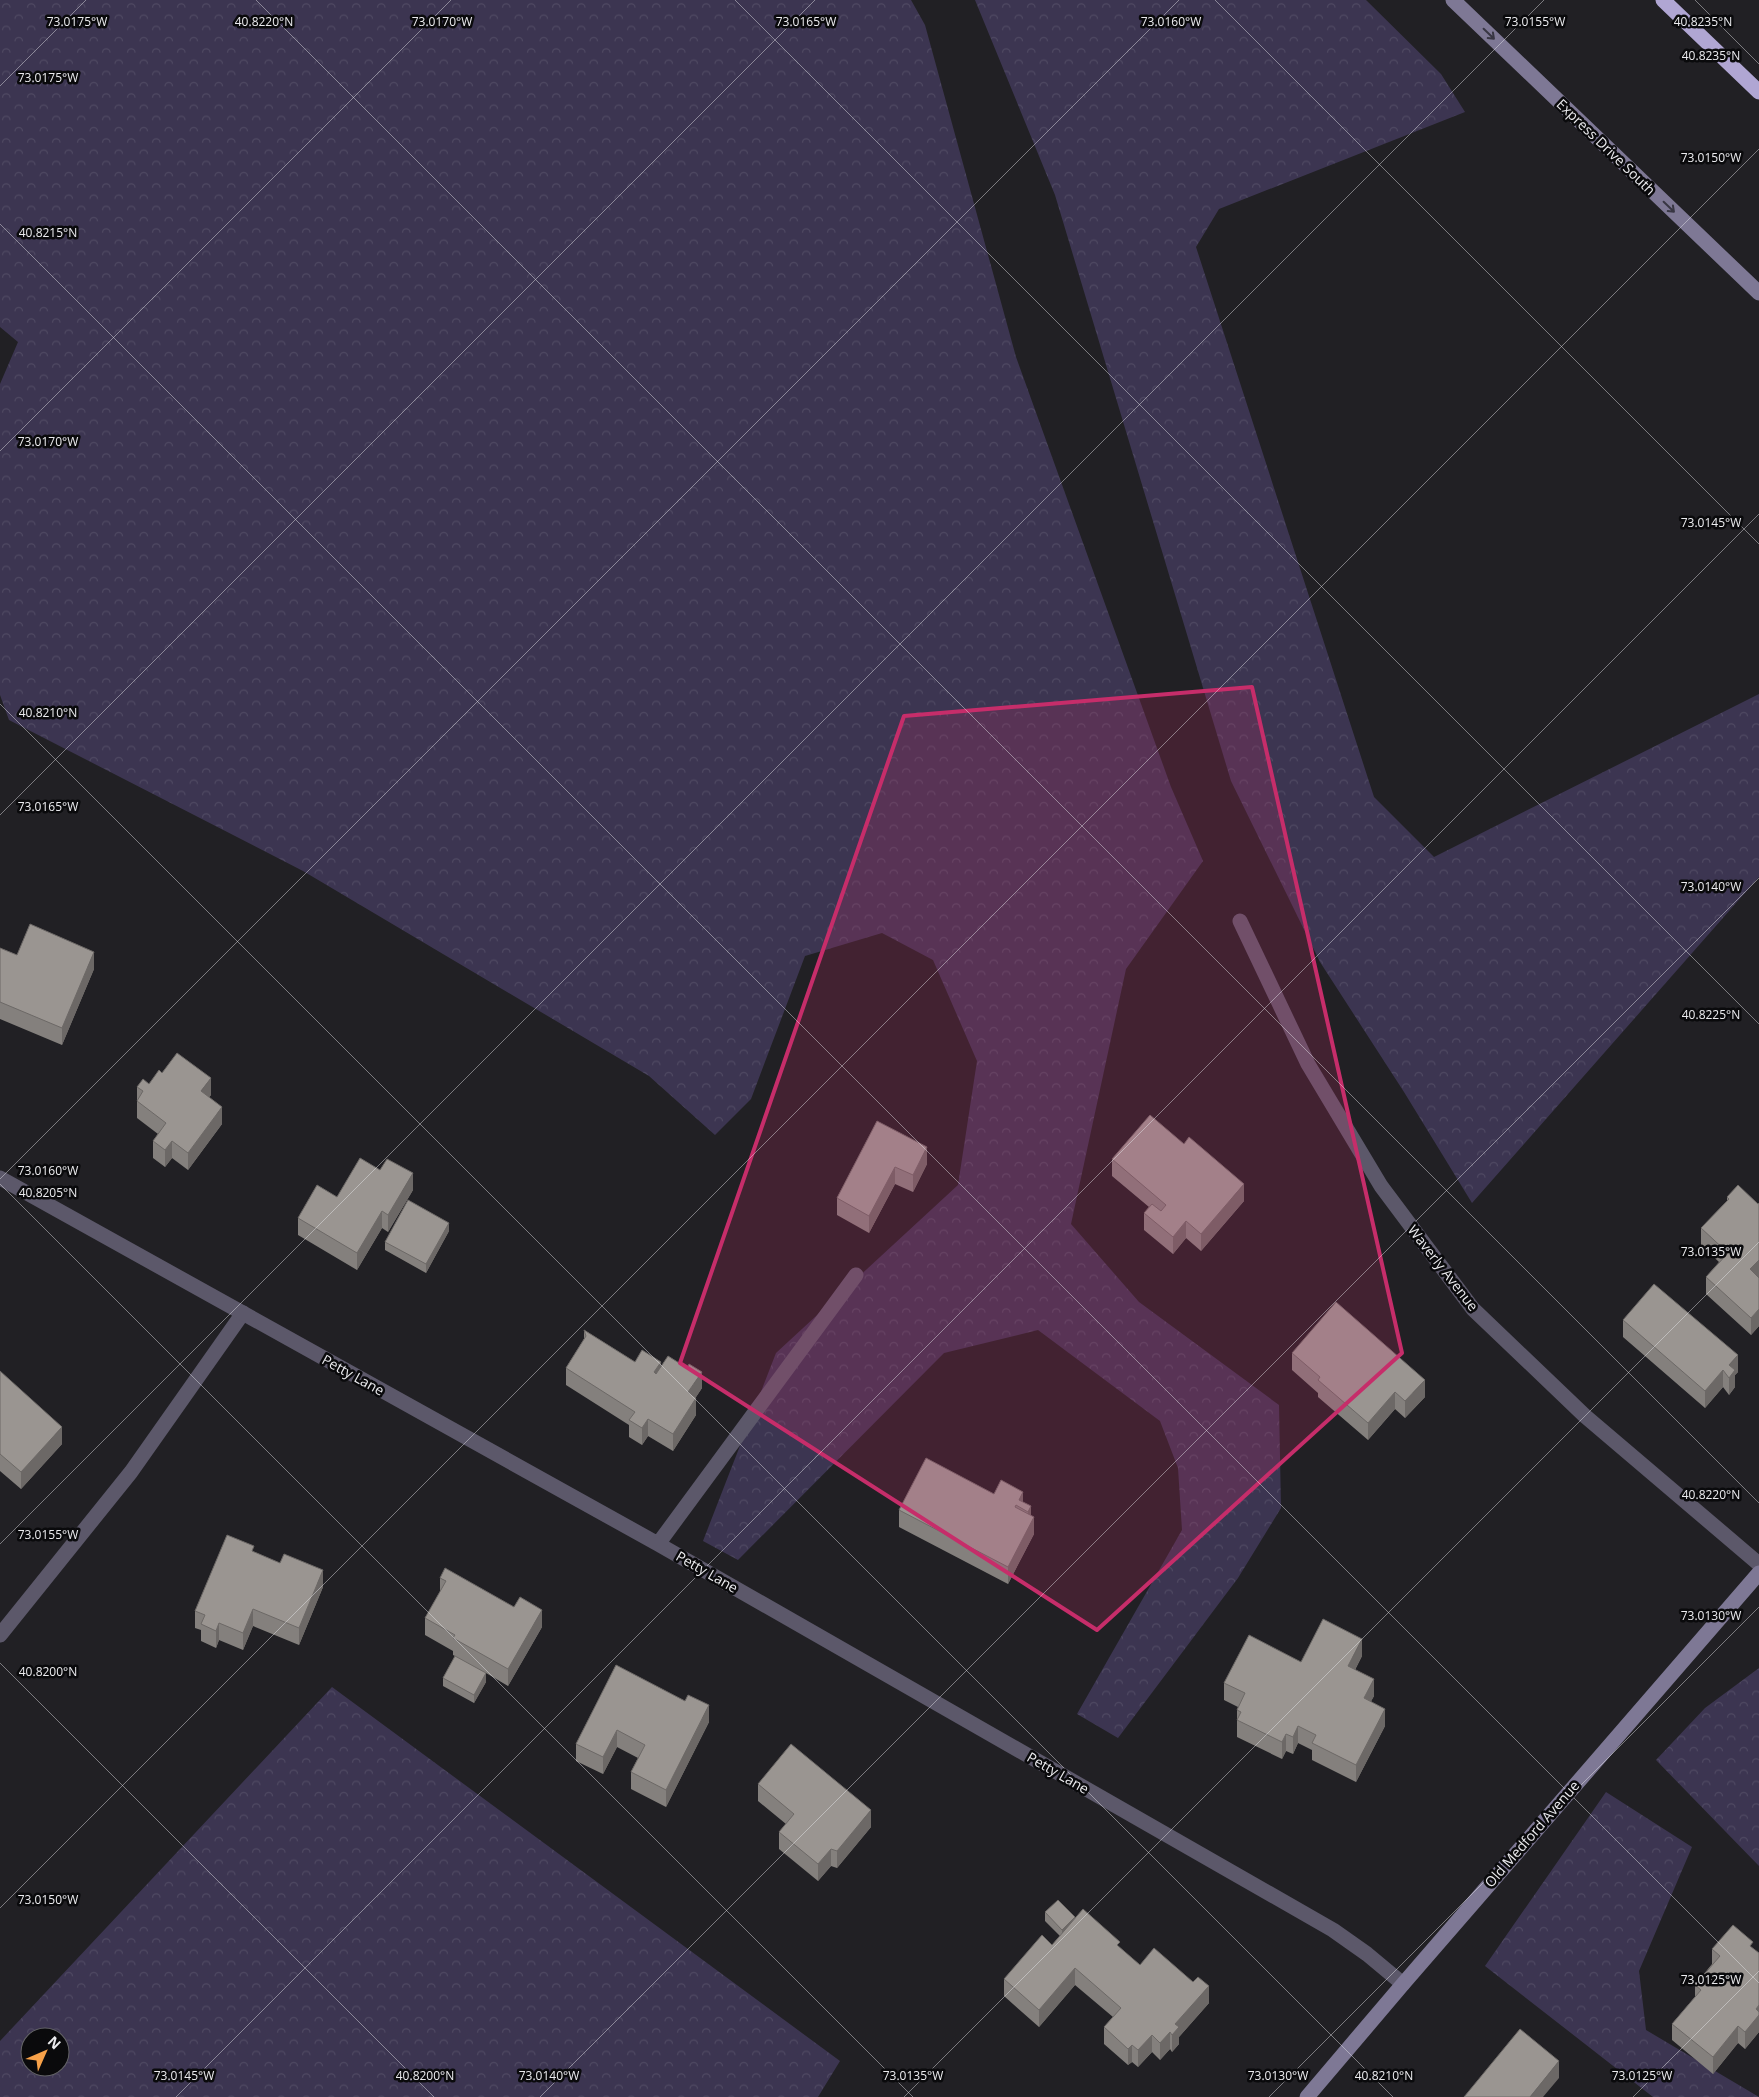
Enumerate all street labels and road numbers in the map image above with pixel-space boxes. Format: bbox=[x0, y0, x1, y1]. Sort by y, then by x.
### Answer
street label: Express Drive South bbox=[1553, 95, 1660, 199]
street label: Waverly Avenue bbox=[1404, 1221, 1483, 1315]
street label: Petty Lane bbox=[319, 1350, 388, 1400]
street label: Petty Lane bbox=[673, 1546, 742, 1597]
street label: Petty Lane bbox=[1024, 1747, 1093, 1798]
street label: Old Medford Avenue bbox=[1480, 1776, 1583, 1891]

